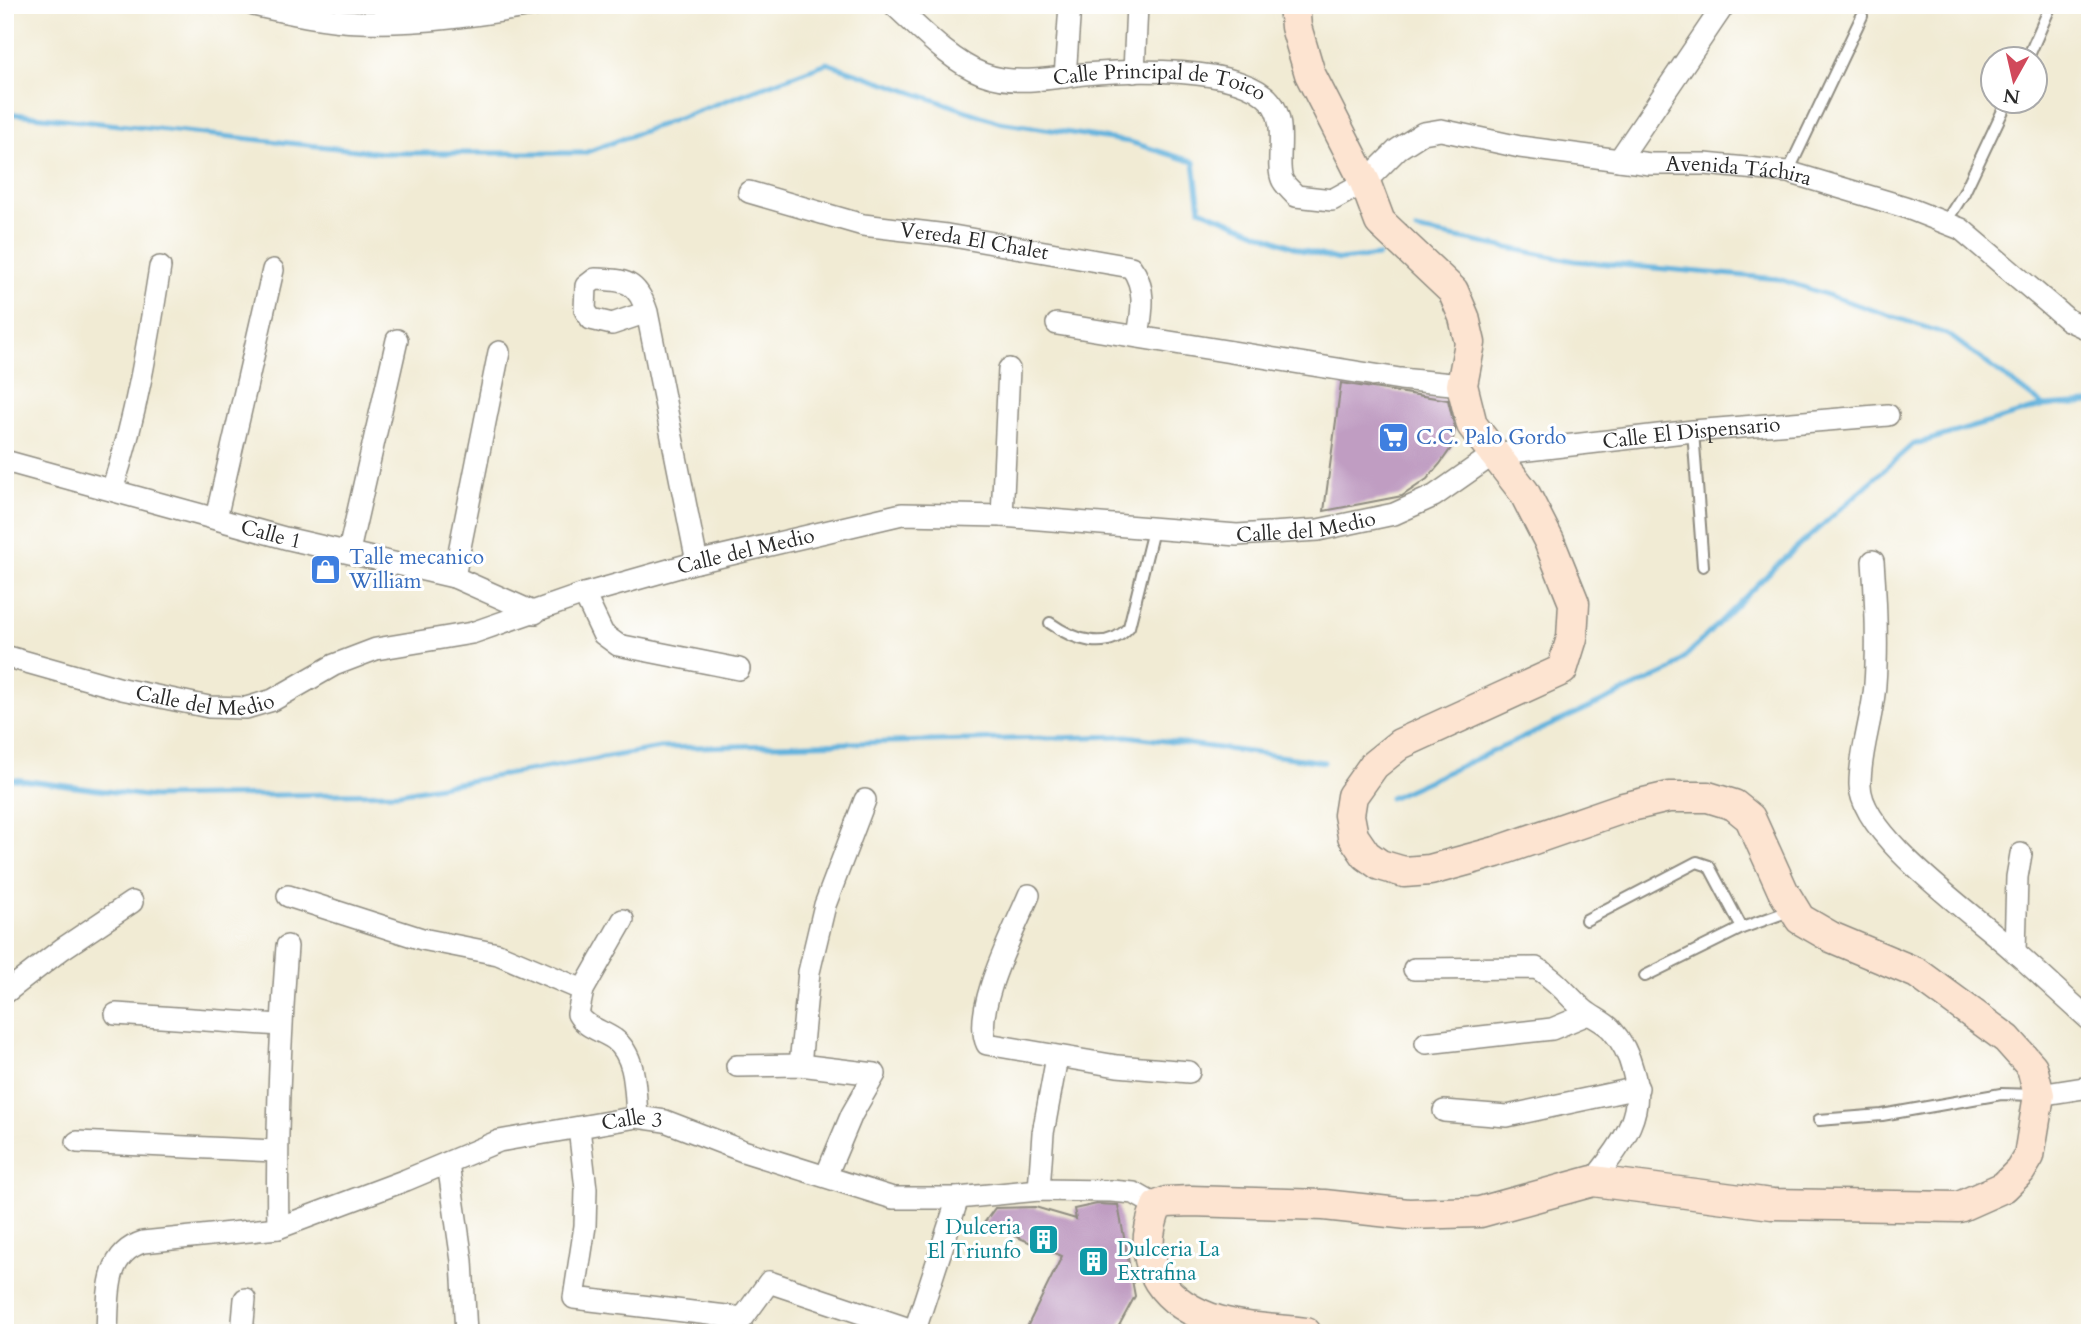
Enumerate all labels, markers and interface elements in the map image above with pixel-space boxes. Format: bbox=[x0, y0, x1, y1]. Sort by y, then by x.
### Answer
north arrow bbox=[1980, 46, 2050, 116]
street label: Calle Principal de Toico bbox=[1051, 57, 1272, 107]
text: N bbox=[2001, 82, 2022, 110]
street label: Avenida Táchira bbox=[1666, 149, 1815, 193]
street label: Vereda El Chalet bbox=[898, 215, 1051, 267]
street label: Calle El Dispensario bbox=[1601, 409, 1781, 456]
supermarket icon: C.C. Palo Gordo bbox=[1376, 420, 1410, 454]
place label: C.C. Palo Gordo bbox=[1416, 423, 1566, 452]
street label: Calle del Medio bbox=[1235, 504, 1378, 550]
street label: Calle 1 bbox=[237, 512, 304, 556]
street label: Calle del Medio bbox=[673, 521, 817, 582]
place label: Talle mecanico William bbox=[348, 543, 484, 596]
shop icon: Talle mecanico William bbox=[309, 552, 343, 586]
street label: Calle del Medio bbox=[133, 678, 278, 723]
street label: Calle 3 bbox=[599, 1103, 665, 1137]
place label: Dulceria El Triunfo bbox=[927, 1213, 1021, 1266]
building icon: Dulceria El Triunfo bbox=[1027, 1222, 1061, 1256]
place label: Dulceria La Extrafina bbox=[1117, 1235, 1220, 1288]
building icon: Dulceria La Extrafina bbox=[1077, 1244, 1111, 1278]

